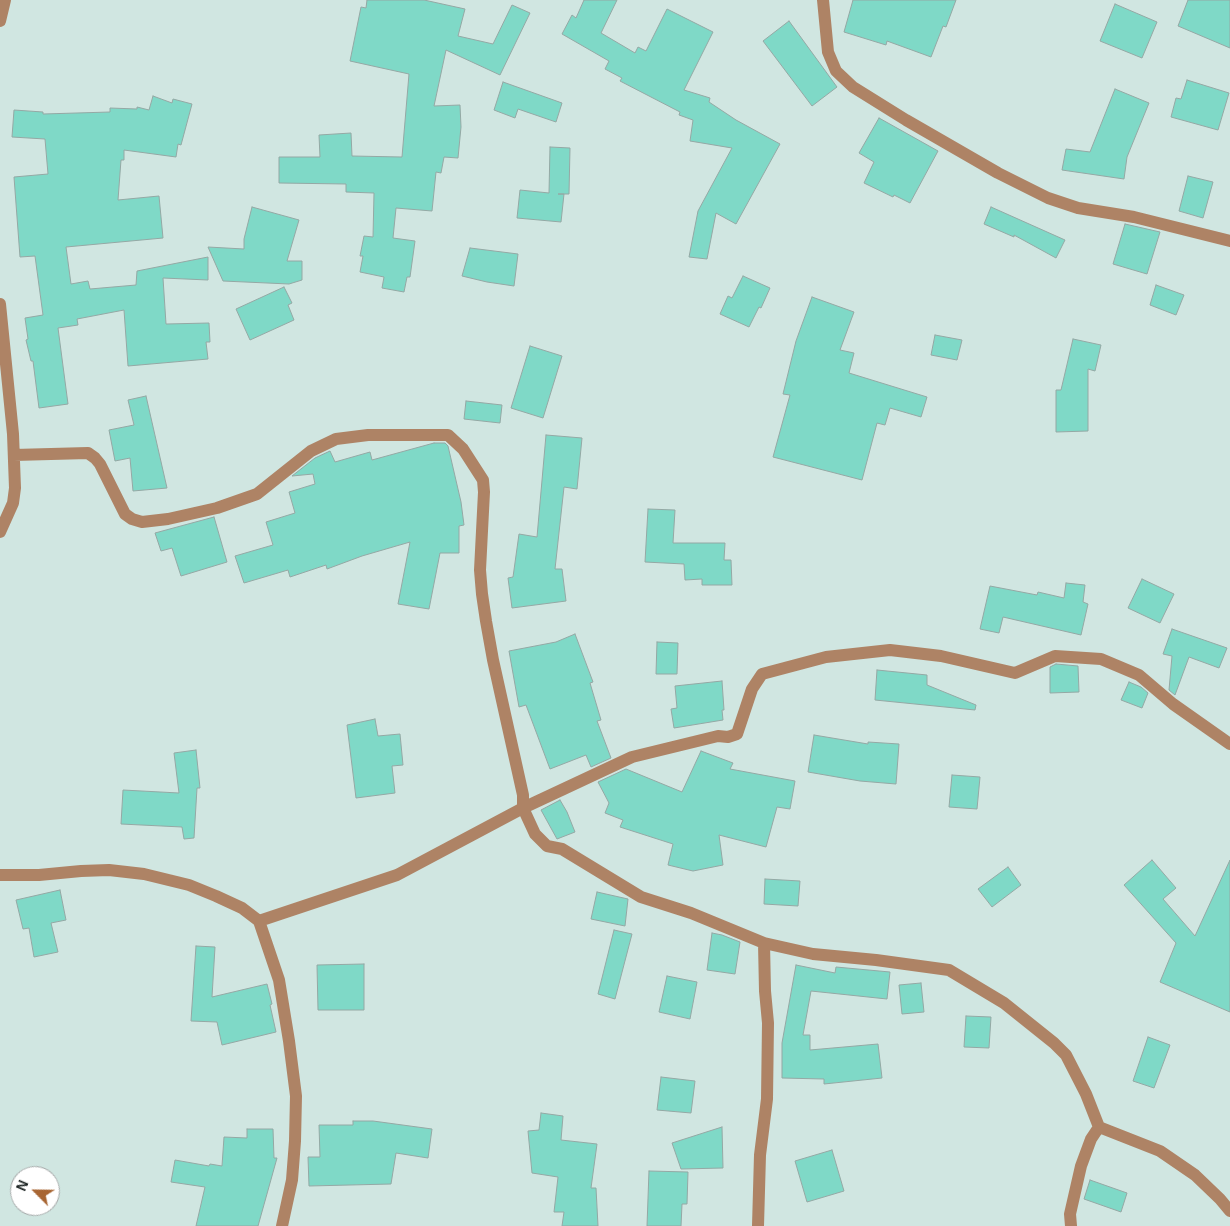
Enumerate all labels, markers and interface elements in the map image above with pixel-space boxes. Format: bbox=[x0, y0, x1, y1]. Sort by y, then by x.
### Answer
north arrow bbox=[10, 1166, 60, 1216]
text: N bbox=[13, 1178, 31, 1193]

